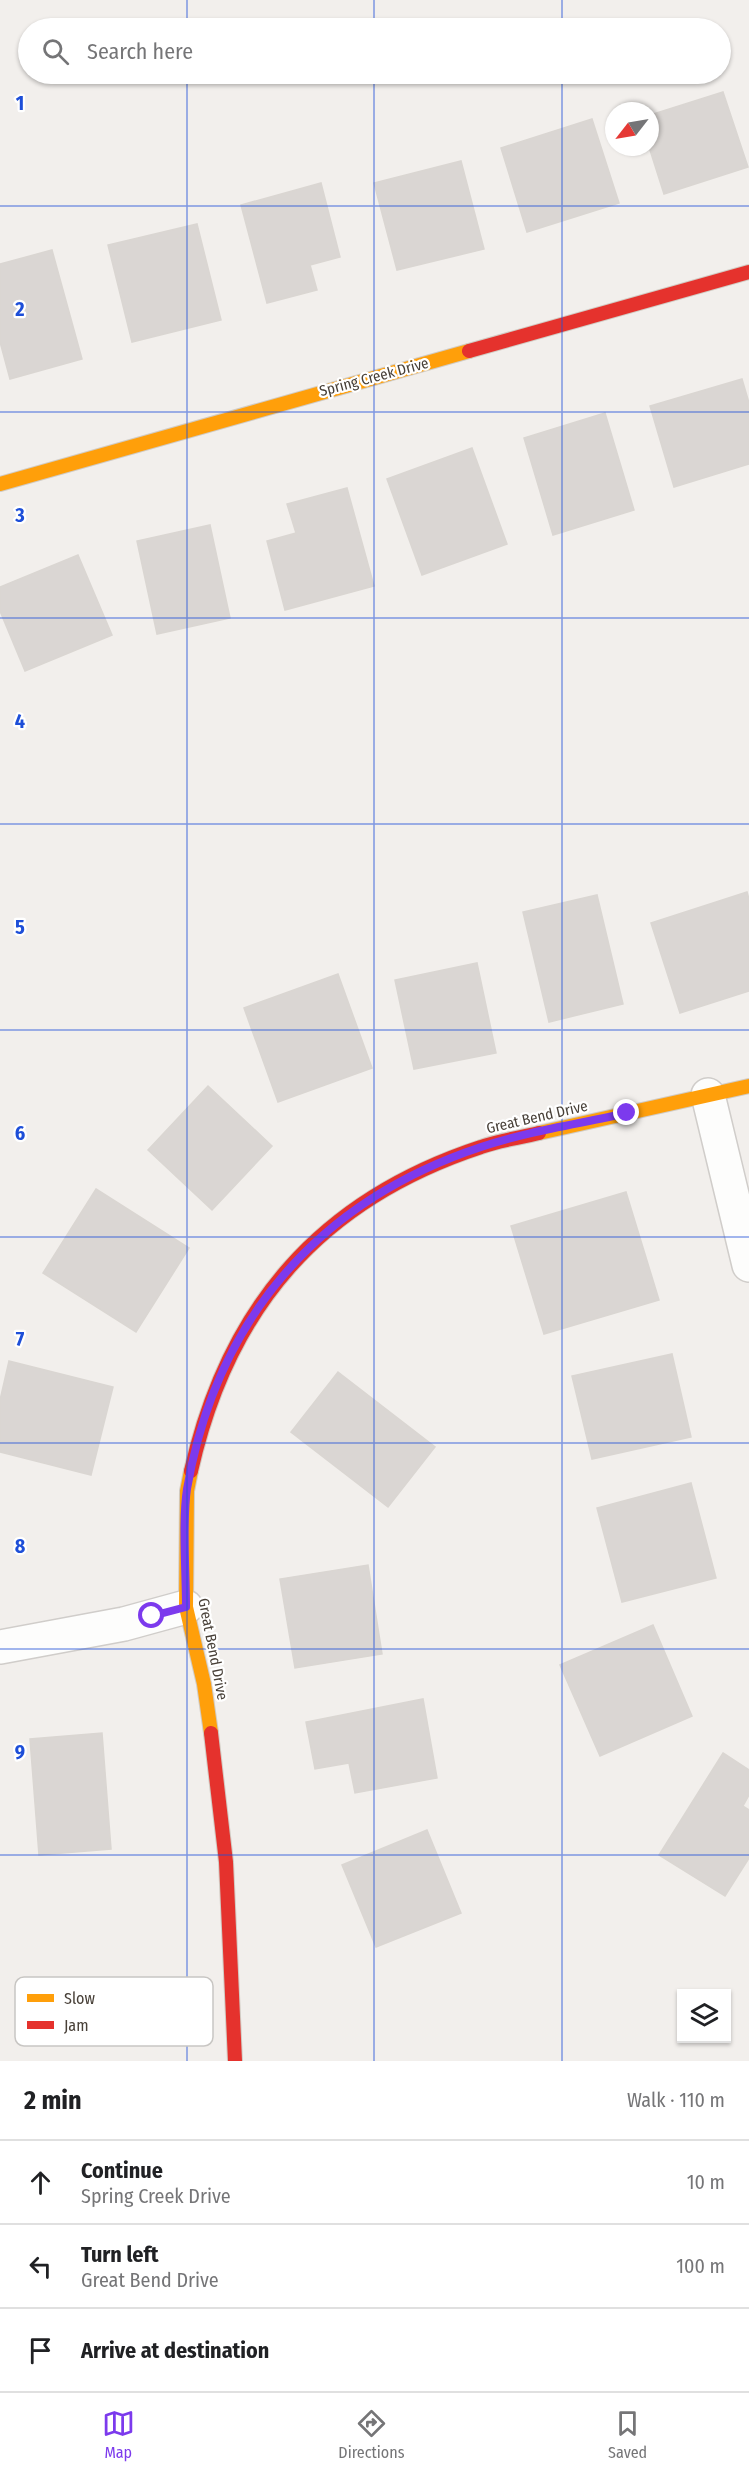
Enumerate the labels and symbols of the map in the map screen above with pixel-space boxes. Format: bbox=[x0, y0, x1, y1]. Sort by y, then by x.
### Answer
text: 1 bbox=[16, 91, 24, 115]
north arrow bbox=[605, 102, 659, 156]
text: 2 bbox=[14, 297, 25, 321]
street label: Spring Creek Drive bbox=[317, 354, 431, 400]
text: 3 bbox=[14, 503, 25, 527]
text: 4 bbox=[15, 709, 25, 733]
text: 5 bbox=[15, 915, 25, 939]
street label: Great Bend Drive bbox=[485, 1097, 589, 1137]
route end bbox=[613, 1099, 639, 1125]
text: 6 bbox=[15, 1121, 25, 1145]
text: 7 bbox=[16, 1327, 25, 1351]
text: 8 bbox=[15, 1534, 26, 1558]
street label: Great Bend Drive bbox=[194, 1597, 232, 1701]
route start bbox=[138, 1602, 164, 1628]
text: 9 bbox=[15, 1740, 25, 1764]
legend bbox=[15, 1977, 213, 2046]
text: Slow bbox=[64, 1989, 95, 2008]
text: Jam bbox=[64, 2016, 89, 2035]

